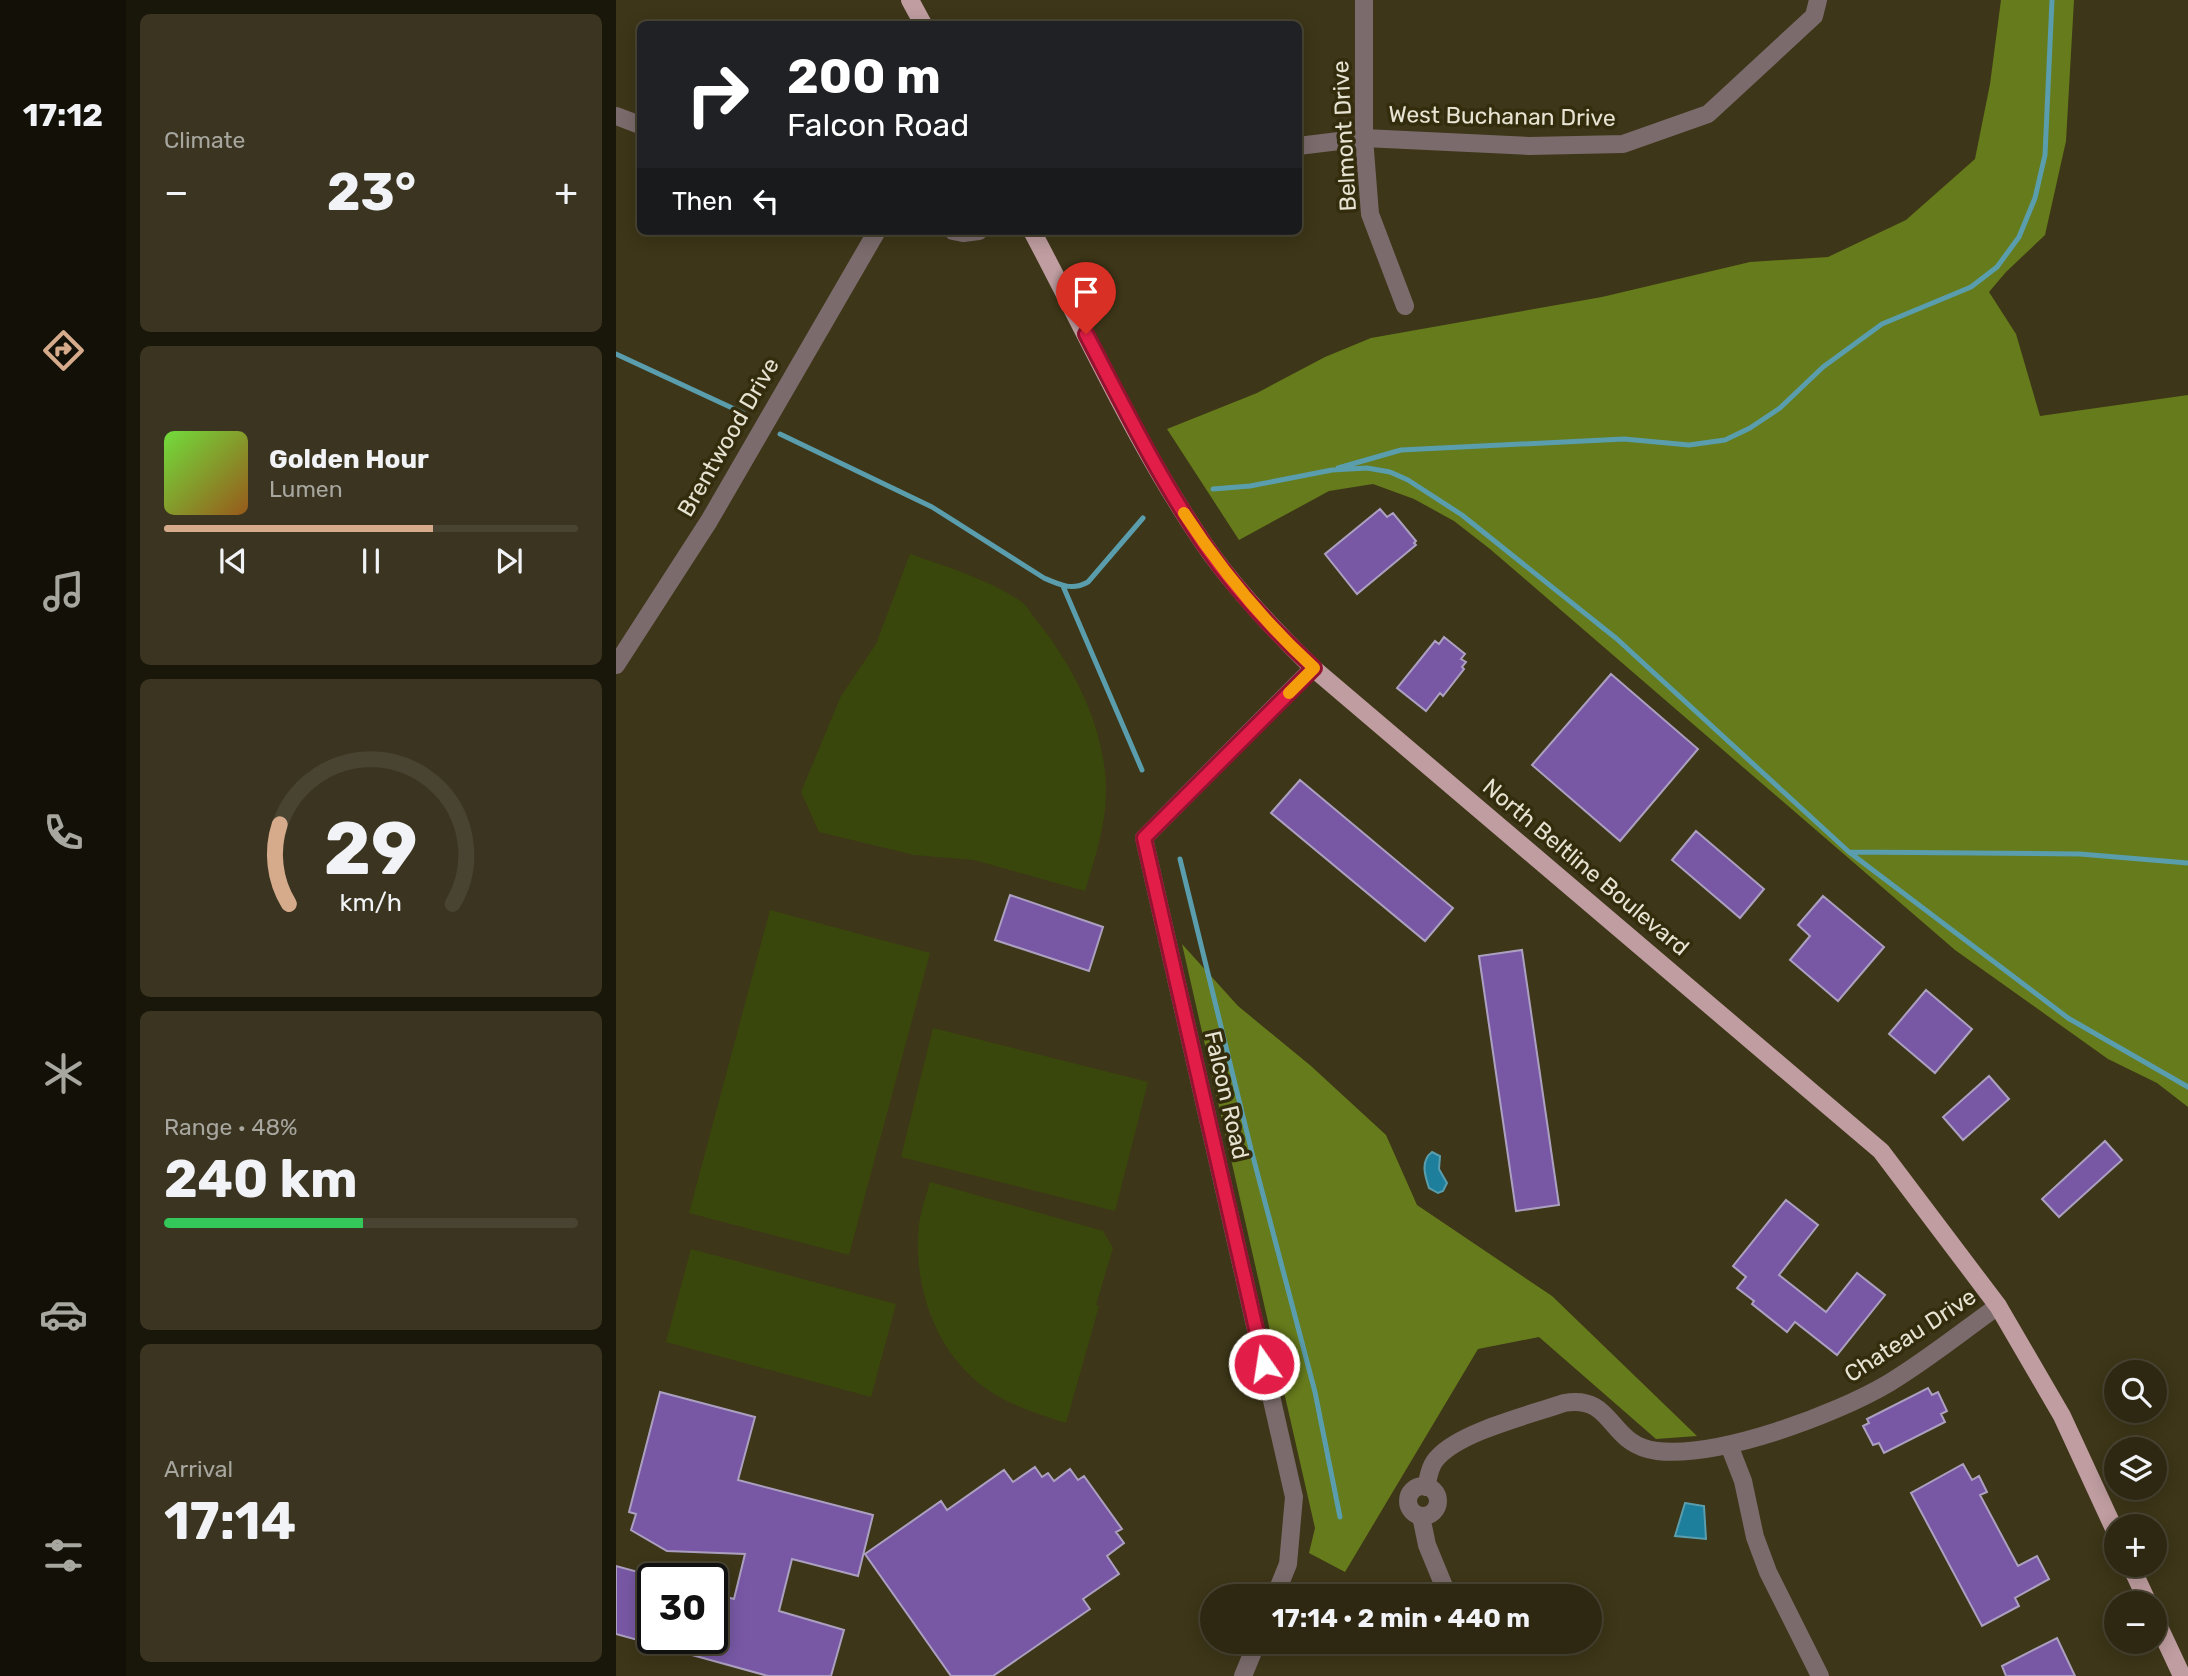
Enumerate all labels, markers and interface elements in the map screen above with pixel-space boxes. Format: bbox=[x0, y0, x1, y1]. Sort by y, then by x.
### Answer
text: 200 m bbox=[787, 47, 941, 105]
icon: right bbox=[672, 49, 763, 140]
street label: Belmont Drive bbox=[1326, 60, 1362, 212]
text: 17:12 bbox=[23, 96, 103, 134]
street label: West Buchanan Drive bbox=[1388, 100, 1616, 132]
text: Falcon Road bbox=[787, 106, 969, 144]
text: Climate bbox=[164, 126, 245, 154]
text: 23° bbox=[327, 161, 416, 223]
text: − bbox=[164, 169, 189, 215]
text: + bbox=[554, 169, 578, 215]
icon: left bbox=[747, 182, 785, 220]
text: Then bbox=[672, 186, 733, 217]
pin bbox=[1056, 262, 1116, 334]
icon: arrive bbox=[1067, 273, 1105, 311]
icon: directions bbox=[39, 326, 88, 375]
street label: Brentwood Drive bbox=[671, 353, 785, 521]
text: Golden Hour bbox=[269, 444, 429, 475]
text: Lumen bbox=[269, 475, 343, 503]
icon: previous bbox=[214, 542, 252, 580]
icon: pause bbox=[352, 542, 390, 580]
icon: next bbox=[490, 542, 528, 580]
icon: music bbox=[39, 567, 88, 616]
street label: North Beltline Boulevard bbox=[1477, 773, 1695, 961]
text: 29 bbox=[324, 806, 418, 892]
icon: phone bbox=[39, 808, 88, 857]
text: km/h bbox=[340, 888, 402, 917]
street label: Falcon Road bbox=[1199, 1028, 1255, 1162]
icon: climate bbox=[39, 1049, 88, 1098]
text: Range · 48% bbox=[164, 1113, 298, 1141]
text: 240 km bbox=[164, 1148, 358, 1210]
street label: Chateau Drive bbox=[1839, 1282, 1981, 1388]
icon: car bbox=[39, 1290, 88, 1339]
position arrow bbox=[1227, 1327, 1301, 1401]
map controls bbox=[2104, 1360, 2167, 1654]
button: search bbox=[2104, 1360, 2167, 1423]
button: layers bbox=[2104, 1437, 2167, 1500]
text: Arrival bbox=[164, 1455, 233, 1483]
text: 17:14 bbox=[164, 1490, 296, 1552]
button: + bbox=[2104, 1514, 2167, 1577]
icon: filters bbox=[39, 1531, 88, 1580]
speed limit sign: 30 bbox=[637, 1563, 728, 1654]
button: − bbox=[2104, 1591, 2167, 1654]
text: 17:14 · 2 min · 440 m bbox=[1272, 1603, 1530, 1634]

